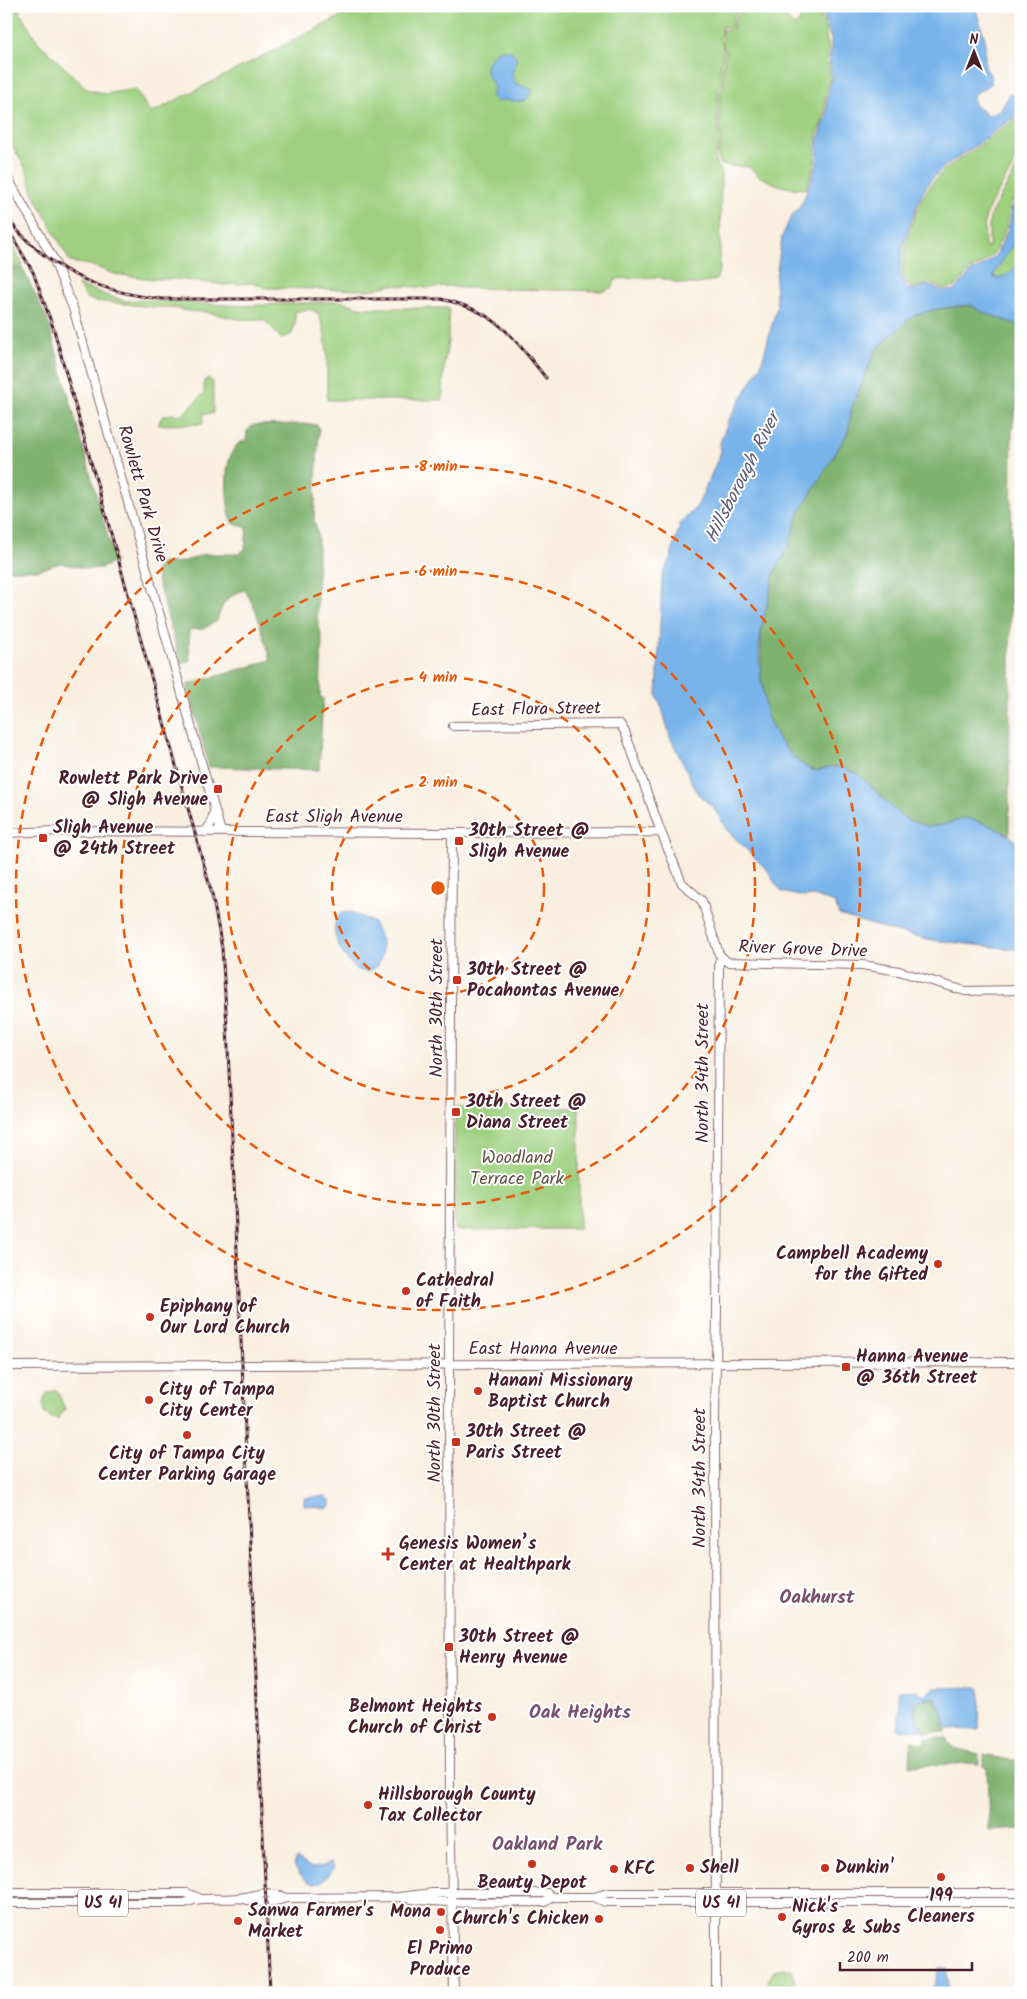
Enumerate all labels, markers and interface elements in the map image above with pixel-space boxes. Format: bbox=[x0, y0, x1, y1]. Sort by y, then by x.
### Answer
north arrow bbox=[950, 28, 1000, 78]
text: N bbox=[970, 29, 979, 51]
water label: Hillsborough River bbox=[697, 404, 790, 548]
street label: Rowlett Park Drive bbox=[109, 422, 175, 566]
text: 8 min bbox=[418, 455, 458, 479]
text: 6 min bbox=[419, 560, 457, 584]
text: 4 min bbox=[419, 666, 457, 690]
street label: East Flora Street bbox=[471, 694, 602, 726]
place label: Rowlett Park Drive @ Sligh Avenue bbox=[59, 765, 208, 815]
text: 2 min bbox=[418, 771, 458, 795]
marker: Rowlett Park Drive @ Sligh Avenue bbox=[212, 783, 224, 795]
street label: East Sligh Avenue bbox=[265, 803, 403, 832]
place label: Sligh Avenue @ 24th Street bbox=[53, 814, 176, 864]
place label: 30th Street @ Sligh Avenue bbox=[468, 817, 590, 867]
marker: Sligh Avenue @ 24th Street bbox=[37, 832, 49, 844]
marker: 30th Street @ Sligh Avenue bbox=[453, 835, 465, 847]
centre of rings bbox=[429, 879, 447, 897]
street label: River Grove Drive bbox=[738, 933, 868, 967]
street label: North 30th Street bbox=[423, 938, 452, 1077]
place label: 30th Street @ Pocahontas Avenue bbox=[466, 956, 619, 1006]
marker: 30th Street @ Pocahontas Avenue bbox=[451, 974, 463, 986]
street label: North 34th Street bbox=[689, 1002, 718, 1143]
place label: 30th Street @ Diana Street bbox=[465, 1088, 587, 1138]
marker: 30th Street @ Diana Street bbox=[450, 1106, 462, 1118]
park label: Woodland Terrace Park bbox=[470, 1144, 565, 1194]
place label: Campbell Academy for the Gifted bbox=[776, 1240, 929, 1290]
marker: Campbell Academy for the Gifted bbox=[932, 1258, 944, 1270]
place label: Cathedral of Faith bbox=[416, 1267, 494, 1317]
marker: Cathedral of Faith bbox=[400, 1285, 412, 1297]
place label: Epiphany of Our Lord Church bbox=[160, 1293, 290, 1343]
marker: Epiphany of Our Lord Church bbox=[144, 1311, 156, 1323]
street label: East Hanna Avenue bbox=[468, 1335, 618, 1364]
street label: North 30th Street bbox=[421, 1343, 450, 1482]
place label: Hanna Avenue @ 36th Street bbox=[856, 1343, 978, 1393]
marker: Hanna Avenue @ 36th Street bbox=[840, 1361, 852, 1373]
place label: Hanani Missionary Baptist Church bbox=[488, 1367, 633, 1417]
place label: City of Tampa City Center bbox=[159, 1376, 275, 1426]
marker: Hanani Missionary Baptist Church bbox=[472, 1385, 484, 1397]
marker: City of Tampa City Center bbox=[143, 1394, 155, 1406]
street label: North 34th Street bbox=[686, 1407, 715, 1548]
place label: 30th Street @ Paris Street bbox=[465, 1418, 587, 1468]
marker: City of Tampa City Center Parking Garage bbox=[181, 1429, 193, 1441]
marker: 30th Street @ Paris Street bbox=[450, 1436, 462, 1448]
place label: City of Tampa City Center Parking Garage bbox=[98, 1440, 276, 1490]
place label: Genesis Women’s Center at Healthpark bbox=[399, 1530, 572, 1580]
marker: Genesis Women’s Center at Healthpark bbox=[381, 1547, 395, 1561]
district label: Oakhurst bbox=[779, 1583, 855, 1613]
place label: 30th Street @ Henry Avenue bbox=[458, 1623, 580, 1673]
marker: 30th Street @ Henry Avenue bbox=[443, 1641, 455, 1653]
place label: Belmont Heights Church of Christ bbox=[348, 1693, 483, 1743]
district label: Oak Heights bbox=[529, 1698, 631, 1728]
marker: Belmont Heights Church of Christ bbox=[486, 1711, 498, 1723]
place label: Hillsborough County Tax Collector bbox=[378, 1781, 536, 1831]
marker: Hillsborough County Tax Collector bbox=[362, 1799, 374, 1811]
district label: Oakland Park bbox=[492, 1830, 603, 1860]
place label: Shell bbox=[700, 1854, 739, 1883]
place label: Dunkin' bbox=[835, 1854, 894, 1883]
place label: KFC bbox=[624, 1855, 656, 1884]
marker: Beauty Depot bbox=[526, 1858, 538, 1870]
marker: Shell bbox=[684, 1862, 696, 1874]
marker: Dunkin' bbox=[819, 1862, 831, 1874]
marker: KFC bbox=[608, 1863, 620, 1875]
place label: Beauty Depot bbox=[477, 1869, 587, 1898]
marker: 199 Cleaners bbox=[935, 1871, 947, 1883]
place label: 199 Cleaners bbox=[907, 1882, 975, 1932]
road number: US 41 bbox=[78, 1890, 128, 1916]
road number: US 41 bbox=[696, 1890, 746, 1916]
place label: Nick's Gyros & Subs bbox=[792, 1893, 901, 1943]
place label: Sanwa Farmer's Market bbox=[248, 1897, 374, 1947]
place label: Mona bbox=[390, 1898, 431, 1927]
place label: Church's Chicken bbox=[452, 1905, 589, 1934]
marker: Mona bbox=[435, 1906, 447, 1918]
marker: Nick's Gyros & Subs bbox=[776, 1911, 788, 1923]
marker: Church's Chicken bbox=[593, 1913, 605, 1925]
marker: Sanwa Farmer's Market bbox=[232, 1915, 244, 1927]
marker: El Primo Produce bbox=[434, 1924, 446, 1936]
place label: El Primo Produce bbox=[407, 1935, 473, 1985]
scale bar bbox=[840, 1939, 972, 1971]
text: 200 m bbox=[847, 1946, 889, 1970]

